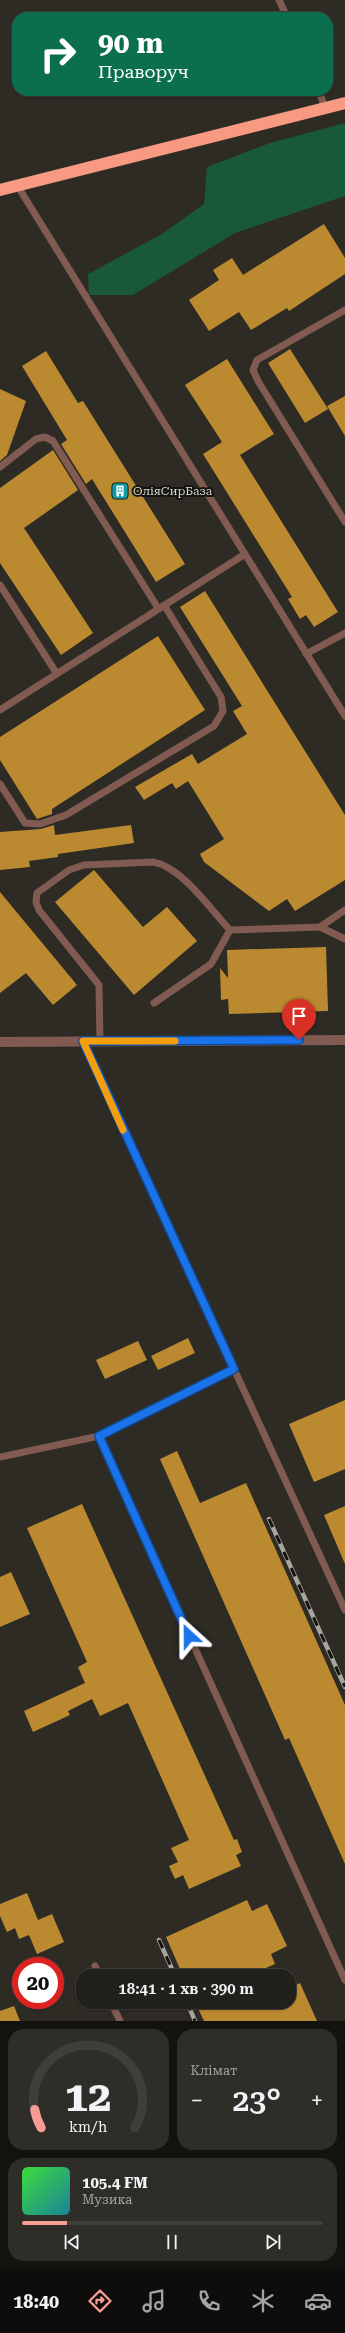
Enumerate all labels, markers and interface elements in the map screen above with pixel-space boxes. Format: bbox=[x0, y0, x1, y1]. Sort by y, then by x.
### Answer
text: 90 m bbox=[98, 27, 163, 60]
icon: right bbox=[32, 28, 84, 80]
text: Праворуч bbox=[98, 61, 189, 82]
building icon: ОліяСирБаза bbox=[110, 481, 130, 501]
place label: ОліяСирБаза bbox=[133, 484, 213, 498]
pin bbox=[282, 999, 316, 1040]
icon: arrive bbox=[288, 1005, 310, 1027]
position arrow bbox=[168, 1615, 210, 1657]
speed limit sign: 20 bbox=[12, 1957, 64, 2009]
text: 18:41 · 1 хв · 390 m bbox=[118, 1980, 254, 1998]
text: Клімат bbox=[191, 2063, 237, 2078]
text: 12 bbox=[65, 2071, 112, 2120]
text: 23° bbox=[233, 2083, 281, 2118]
text: − bbox=[191, 2088, 203, 2113]
text: + bbox=[311, 2088, 323, 2113]
text: km/h bbox=[69, 2118, 107, 2134]
text: 105.4 FM bbox=[82, 2174, 148, 2192]
text: Музика bbox=[82, 2192, 132, 2207]
icon: previous bbox=[61, 2231, 83, 2253]
icon: pause bbox=[161, 2231, 183, 2253]
icon: next bbox=[262, 2231, 284, 2253]
icon: directions bbox=[86, 2287, 114, 2315]
icon: music bbox=[140, 2287, 168, 2315]
icon: phone bbox=[195, 2287, 223, 2315]
icon: climate bbox=[249, 2287, 277, 2315]
icon: car bbox=[304, 2287, 332, 2315]
text: 18:40 bbox=[13, 2291, 59, 2312]

